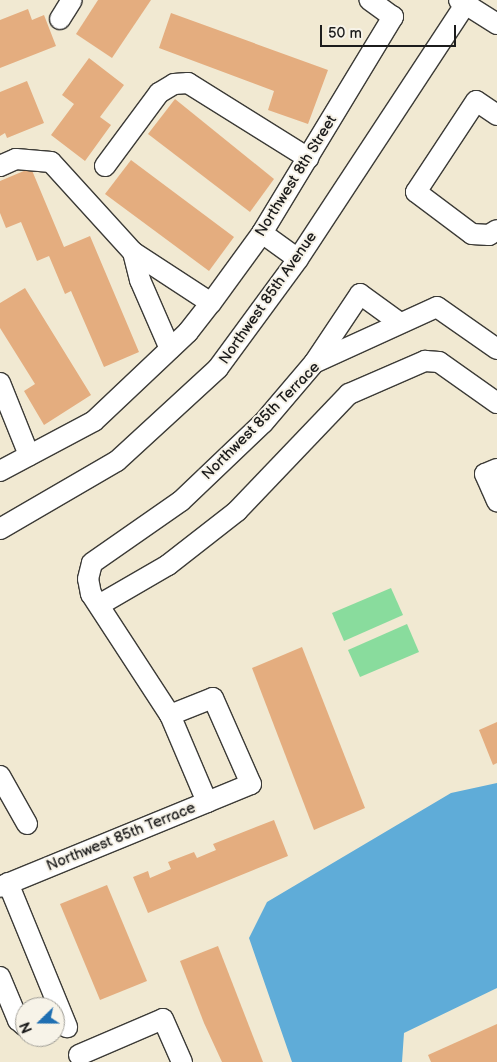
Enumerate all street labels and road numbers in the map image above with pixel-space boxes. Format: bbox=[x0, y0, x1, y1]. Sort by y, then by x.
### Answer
street label: Northwest 8th Street bbox=[251, 112, 341, 240]
street label: Northwest 85th Avenue bbox=[215, 228, 321, 368]
street label: Northwest 85th Terrace bbox=[198, 358, 324, 484]
street label: Northwest 85th Terrace bbox=[44, 799, 198, 875]

